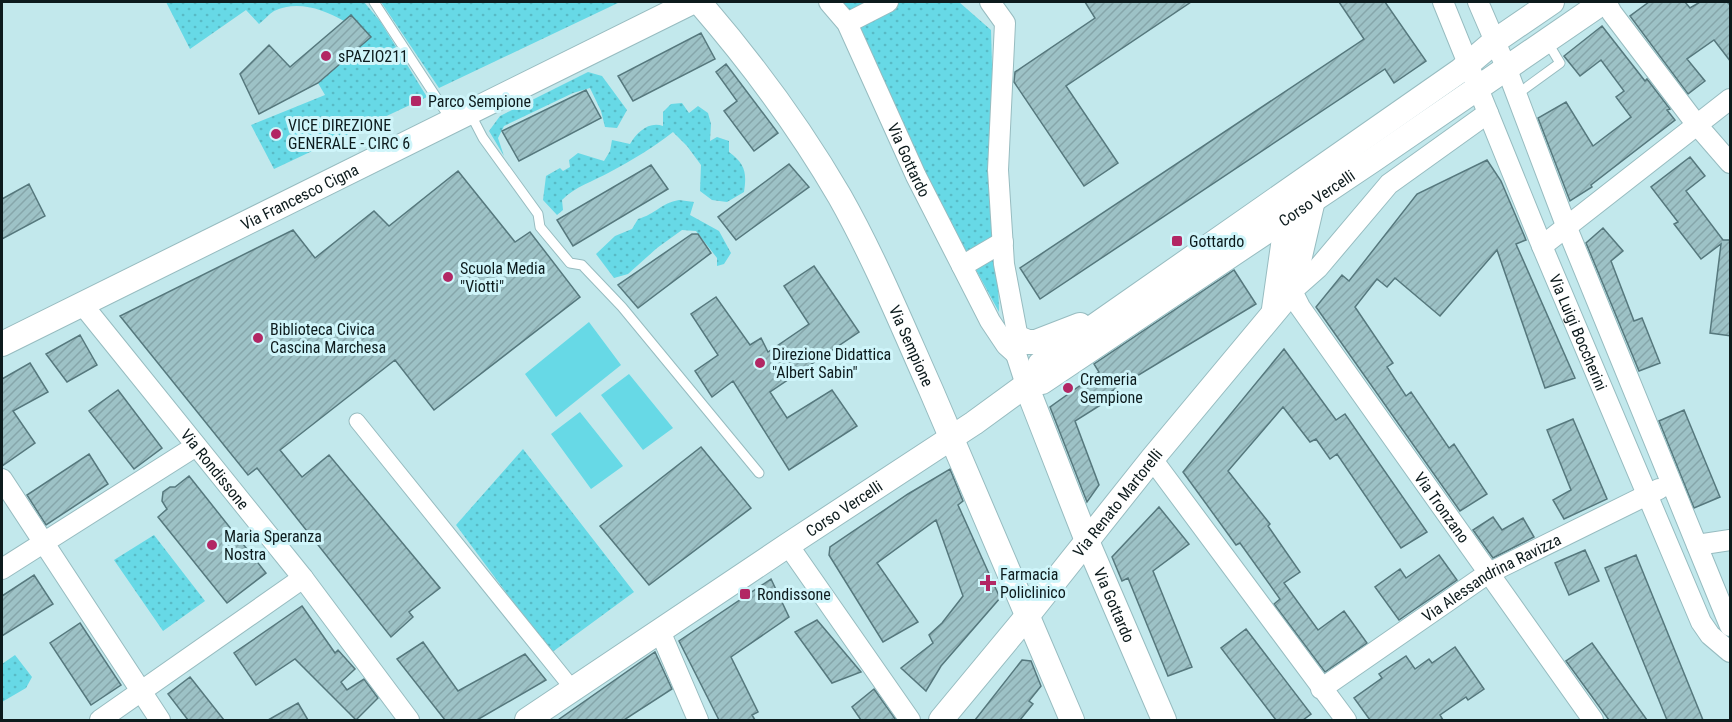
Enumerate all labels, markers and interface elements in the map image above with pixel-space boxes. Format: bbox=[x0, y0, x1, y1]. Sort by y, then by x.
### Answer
place label: sPAZIO211 bbox=[338, 47, 408, 66]
marker: sPAZIO211 bbox=[319, 49, 333, 63]
place label: Parco Sempione bbox=[428, 92, 531, 111]
marker: Parco Sempione bbox=[409, 94, 423, 108]
place label: VICE DIREZIONE GENERALE - CIRC 6 bbox=[288, 116, 410, 153]
street label: Via Gottardo bbox=[883, 120, 934, 200]
marker: VICE DIREZIONE GENERALE - CIRC 6 bbox=[269, 127, 283, 141]
street label: Via Francesco Cigna bbox=[238, 160, 362, 234]
street label: Corso Vercelli bbox=[1275, 166, 1359, 231]
place label: Gottardo bbox=[1189, 232, 1244, 251]
marker: Gottardo bbox=[1170, 234, 1184, 248]
place label: Scuola Media "Viotti" bbox=[460, 259, 545, 296]
marker: Scuola Media "Viotti" bbox=[441, 270, 455, 284]
street label: Via Luigi Boccherini bbox=[1545, 271, 1611, 394]
street label: Via Sempione bbox=[885, 302, 937, 389]
place label: Biblioteca Civica Cascina Marchesa bbox=[270, 320, 386, 357]
marker: Biblioteca Civica Cascina Marchesa bbox=[251, 331, 265, 345]
place label: Direzione Didattica "Albert Sabin" bbox=[772, 345, 891, 382]
marker: Direzione Didattica "Albert Sabin" bbox=[753, 356, 767, 370]
place label: Cremeria Sempione bbox=[1080, 370, 1143, 407]
marker: Cremeria Sempione bbox=[1061, 381, 1075, 395]
street label: Via Rondissone bbox=[177, 425, 253, 513]
street label: Via Renato Martorelli bbox=[1069, 445, 1167, 561]
street label: Via Tronzano bbox=[1410, 468, 1473, 547]
street label: Corso Vercelli bbox=[802, 477, 886, 541]
place label: Maria Speranza Nostra bbox=[224, 527, 322, 564]
street label: Via Alessandrina Ravizza bbox=[1419, 530, 1564, 626]
marker: Maria Speranza Nostra bbox=[205, 538, 219, 552]
place label: Farmacia Policlinico bbox=[1000, 565, 1066, 602]
street label: Via Gottardo bbox=[1090, 565, 1138, 645]
marker: Farmacia Policlinico bbox=[981, 576, 995, 590]
place label: Rondissone bbox=[757, 585, 831, 604]
marker: Rondissone bbox=[738, 587, 752, 601]

